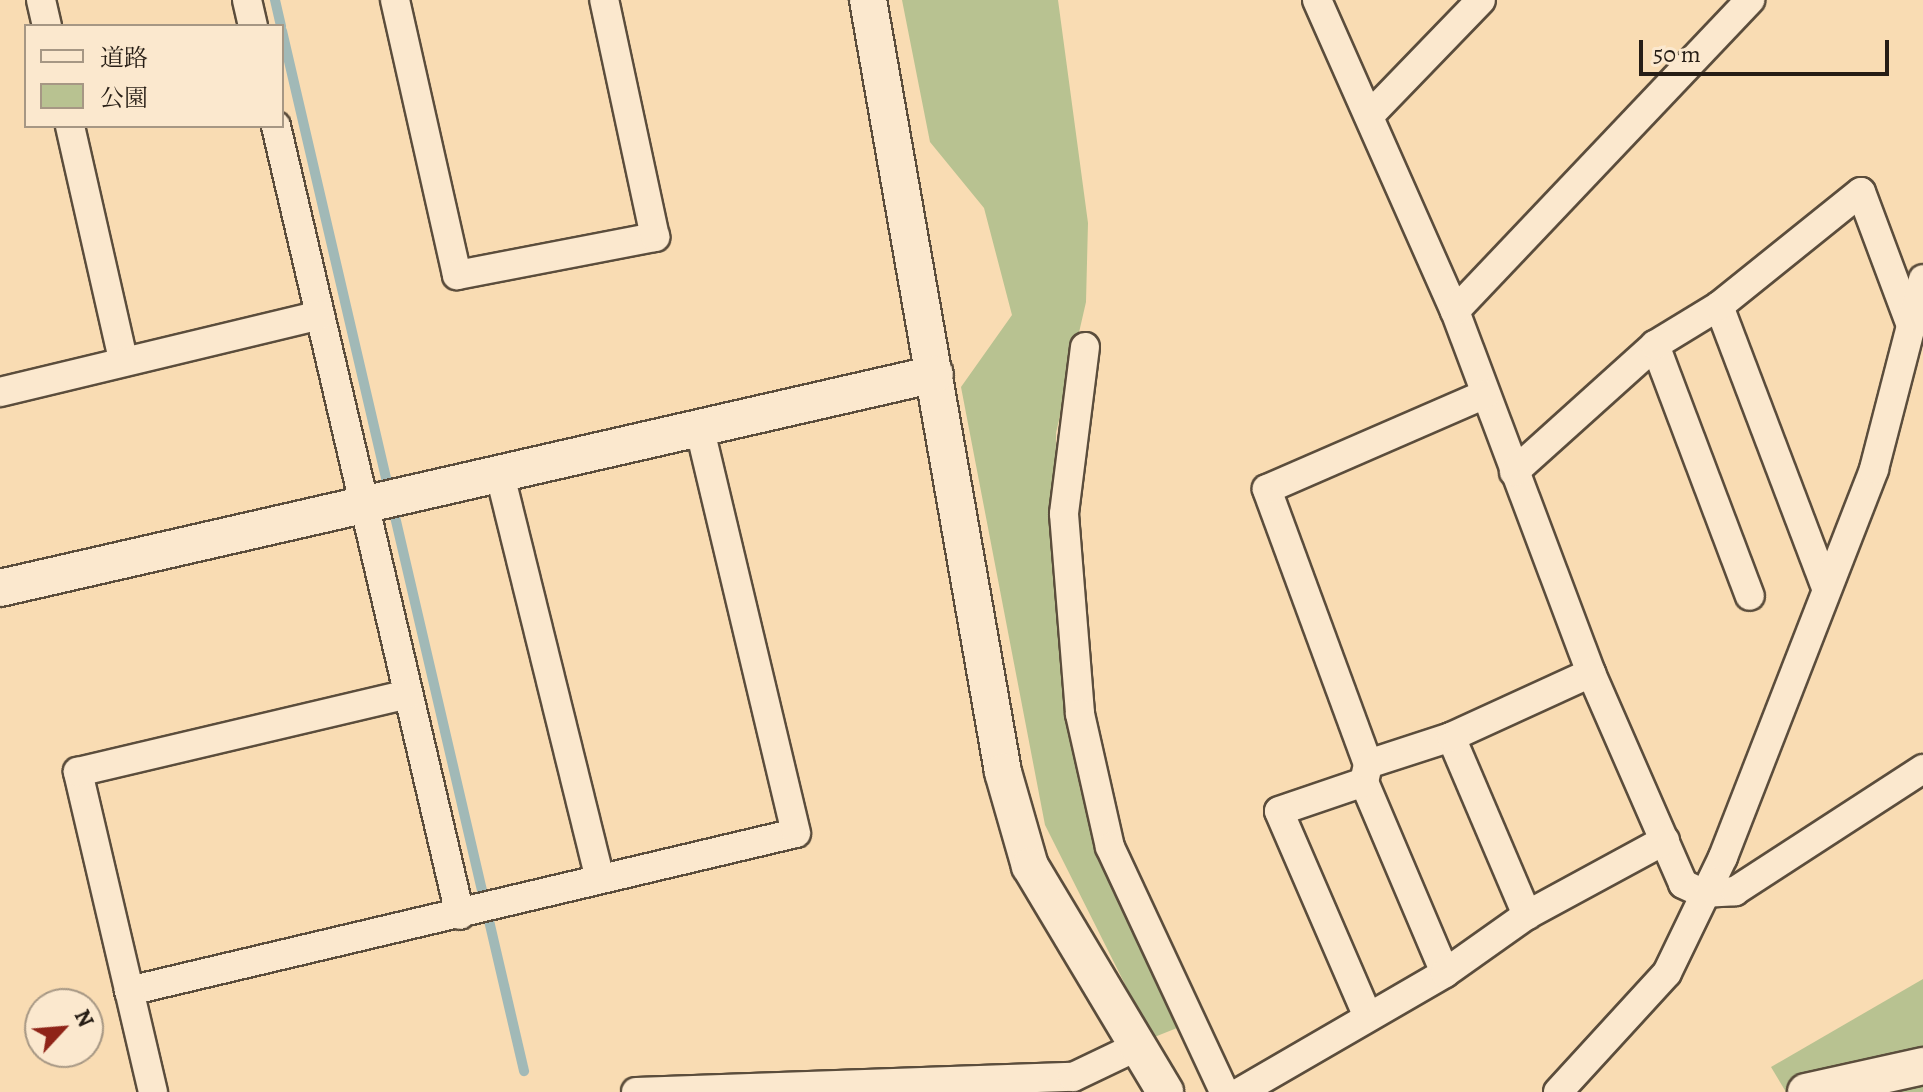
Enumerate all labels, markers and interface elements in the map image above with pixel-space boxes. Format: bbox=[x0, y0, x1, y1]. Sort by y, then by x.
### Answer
legend bbox=[24, 24, 284, 128]
scale bar bbox=[1643, 24, 1893, 74]
text: 50 m bbox=[1653, 38, 1701, 70]
text: 道路 bbox=[100, 42, 148, 74]
text: 公園 bbox=[100, 82, 148, 114]
north arrow bbox=[24, 988, 104, 1068]
text: N bbox=[67, 1005, 101, 1032]

